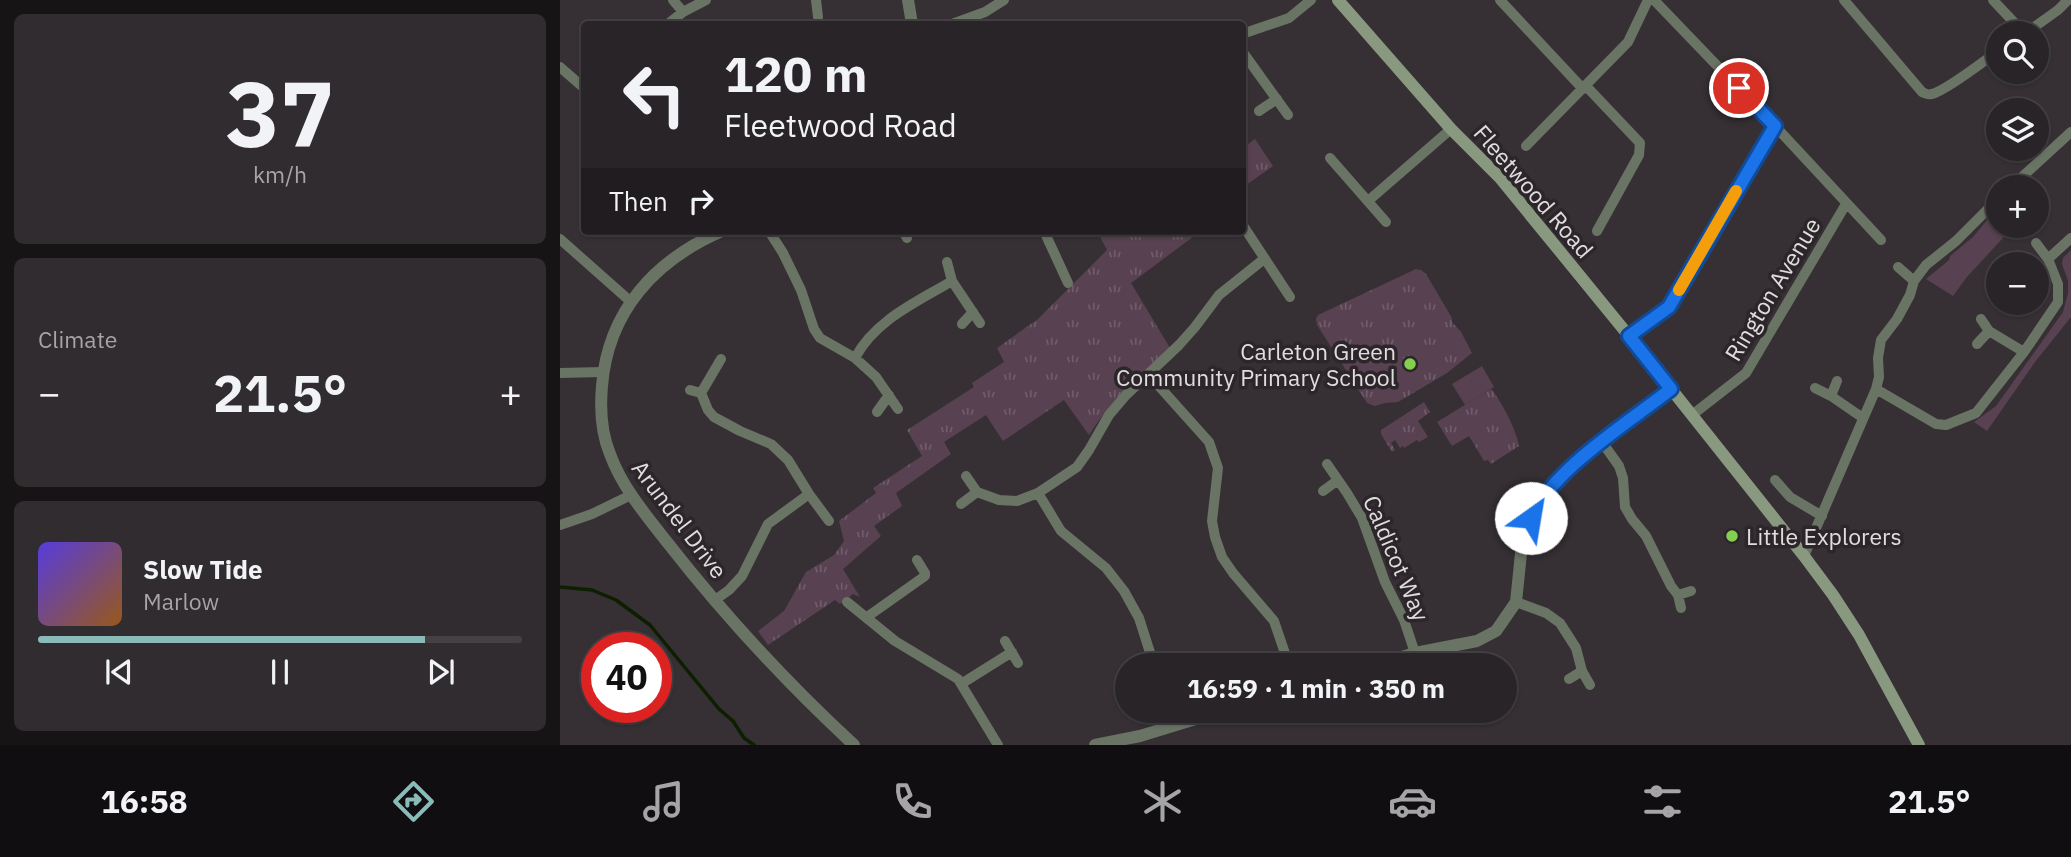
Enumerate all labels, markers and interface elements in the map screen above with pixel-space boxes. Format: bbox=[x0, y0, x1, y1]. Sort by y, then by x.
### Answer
map controls bbox=[1986, 21, 2049, 315]
button: search bbox=[1986, 21, 2049, 84]
text: 120 m bbox=[724, 42, 868, 105]
icon: left bbox=[609, 49, 700, 140]
text: 37 bbox=[225, 54, 335, 172]
pin bbox=[1709, 58, 1769, 118]
icon: arrive bbox=[1720, 69, 1758, 107]
button: layers bbox=[1986, 98, 2049, 161]
text: Fleetwood Road bbox=[724, 104, 957, 146]
street label: Fleetwood Road bbox=[1468, 118, 1600, 264]
text: km/h bbox=[253, 159, 307, 189]
button: + bbox=[1986, 175, 2049, 238]
icon: right bbox=[682, 182, 720, 220]
text: Then bbox=[609, 184, 668, 218]
street label: Rington Avenue bbox=[1717, 212, 1827, 366]
button: − bbox=[1986, 252, 2049, 315]
text: Climate bbox=[38, 324, 117, 354]
place label: Carleton Green Community Primary School bbox=[1116, 336, 1396, 392]
marker: Carleton Green Community Primary School bbox=[1402, 356, 1418, 372]
text: 21.5° bbox=[213, 359, 347, 426]
text: − bbox=[38, 368, 61, 417]
text: + bbox=[499, 368, 522, 417]
street label: Arundel Drive bbox=[626, 454, 734, 584]
position arrow bbox=[1494, 481, 1568, 555]
street label: Caldicot Way bbox=[1357, 491, 1437, 626]
place label: Little Explorers bbox=[1746, 521, 1902, 551]
marker: Little Explorers bbox=[1724, 528, 1740, 544]
text: Slow Tide bbox=[143, 552, 263, 586]
text: Marlow bbox=[143, 586, 219, 616]
speed limit sign: 40 bbox=[581, 632, 672, 723]
icon: previous bbox=[100, 653, 138, 691]
icon: pause bbox=[261, 653, 299, 691]
icon: next bbox=[422, 653, 460, 691]
text: 16:59 · 1 min · 350 m bbox=[1187, 671, 1445, 705]
icon: directions bbox=[389, 777, 438, 826]
icon: music bbox=[639, 777, 688, 826]
icon: phone bbox=[888, 777, 937, 826]
icon: climate bbox=[1138, 777, 1187, 826]
icon: car bbox=[1388, 777, 1437, 826]
icon: filters bbox=[1638, 777, 1687, 826]
text: 16:58 bbox=[100, 780, 188, 822]
text: 21.5° bbox=[1888, 780, 1971, 822]

